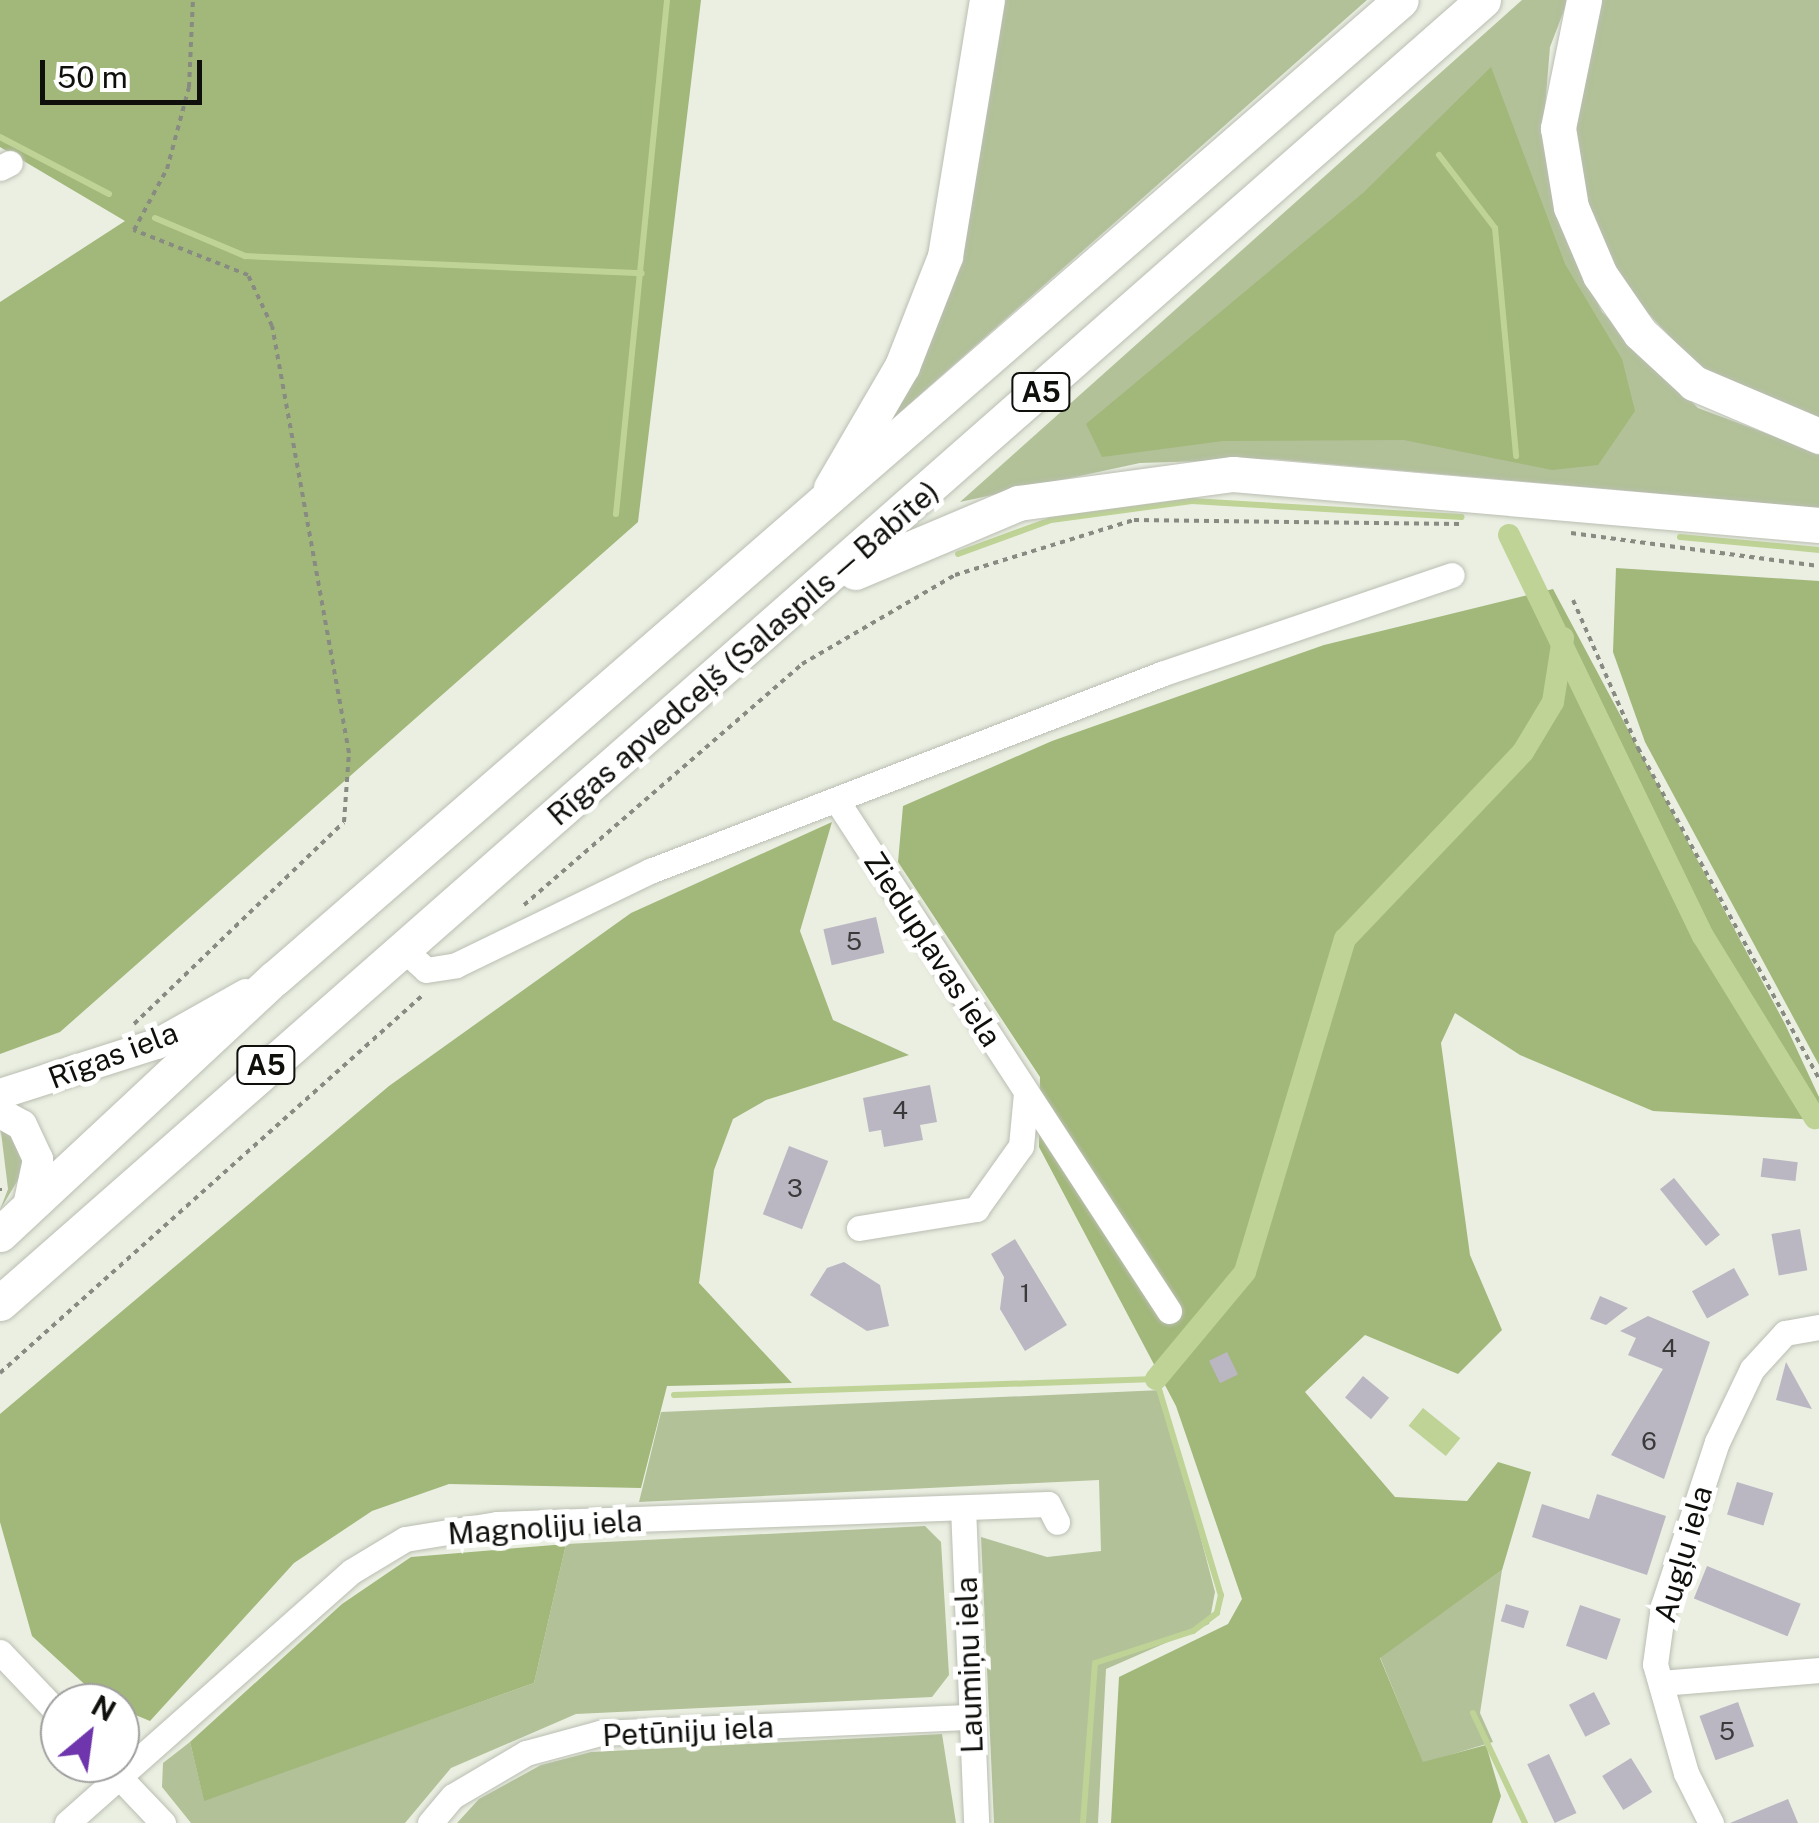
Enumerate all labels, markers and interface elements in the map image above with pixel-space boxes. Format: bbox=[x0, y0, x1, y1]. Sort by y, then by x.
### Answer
scale bar bbox=[45, 40, 208, 102]
text: 50 m bbox=[57, 59, 128, 95]
road number: A5 bbox=[1011, 369, 1071, 415]
street label: Rīgas apvedceļš (Salaspils — Babīte) bbox=[536, 470, 950, 836]
street label: Ziedupļavas iela bbox=[857, 845, 1009, 1053]
house number: 5 bbox=[846, 926, 862, 956]
street label: Rīgas iela bbox=[43, 1014, 183, 1096]
road number: A5 bbox=[236, 1042, 296, 1088]
house number: 4 bbox=[892, 1095, 908, 1125]
house number: 3 bbox=[787, 1173, 803, 1203]
house number: 1 bbox=[1020, 1278, 1030, 1308]
house number: 4 bbox=[1661, 1333, 1677, 1363]
house number: 6 bbox=[1641, 1426, 1657, 1456]
street label: Augļu iela bbox=[1646, 1482, 1720, 1626]
street label: Magnoliju iela bbox=[447, 1502, 643, 1552]
street label: Laumiņu iela bbox=[948, 1576, 990, 1754]
north arrow bbox=[40, 1683, 140, 1783]
text: N bbox=[86, 1688, 121, 1728]
street label: Petūniju iela bbox=[601, 1709, 775, 1753]
house number: 5 bbox=[1719, 1716, 1735, 1746]

